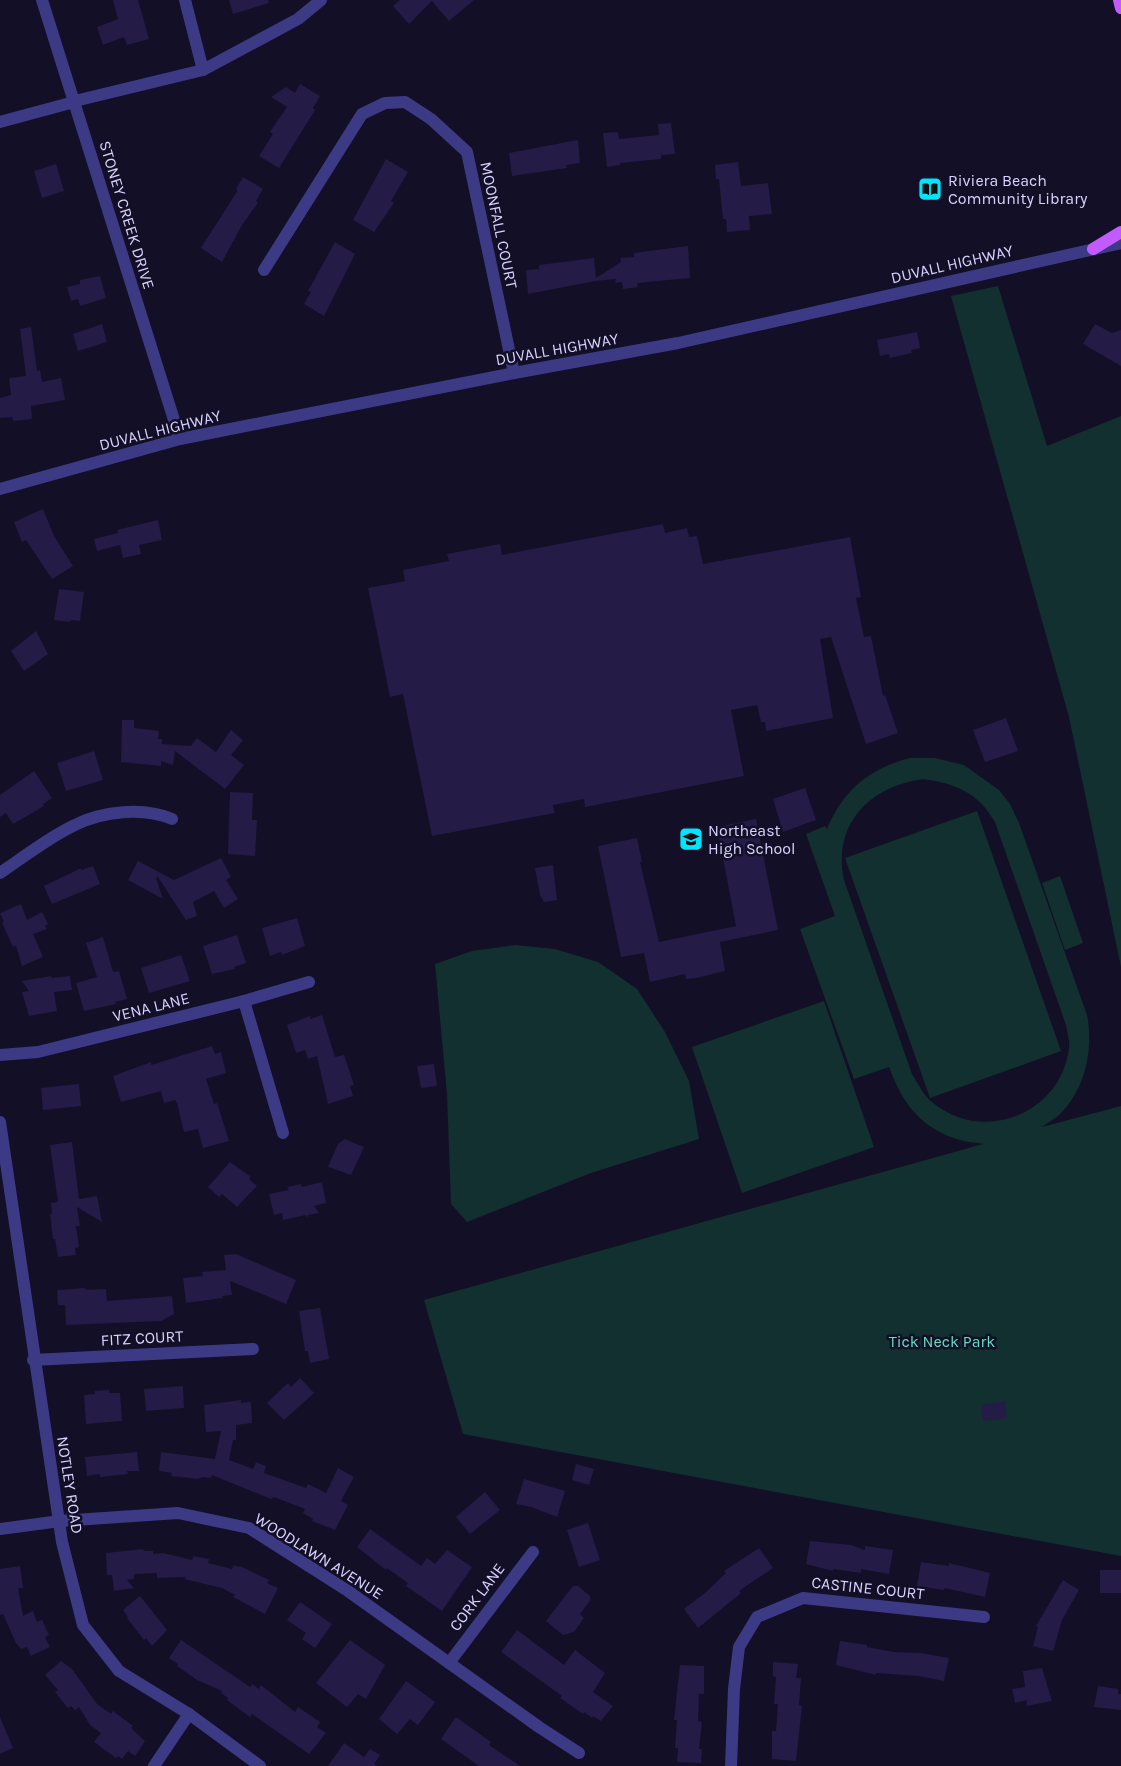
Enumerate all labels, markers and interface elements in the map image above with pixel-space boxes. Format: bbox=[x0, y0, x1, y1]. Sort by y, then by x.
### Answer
street label: STONEY CREEK DRIVE bbox=[95, 138, 159, 292]
street label: MOONFALL COURT bbox=[476, 160, 522, 290]
place label: Riviera Beach Community Library bbox=[948, 171, 1088, 208]
library icon: Riviera Beach Community Library bbox=[917, 176, 943, 202]
street label: DUVALL HIGHWAY bbox=[889, 241, 1015, 287]
street label: DUVALL HIGHWAY bbox=[494, 329, 620, 369]
street label: DUVALL HIGHWAY bbox=[97, 406, 223, 454]
place label: Northeast High School bbox=[708, 821, 796, 858]
school or university icon: Northeast High School bbox=[678, 826, 704, 852]
street label: VENA LANE bbox=[111, 988, 191, 1026]
street label: FITZ COURT bbox=[100, 1326, 184, 1350]
park label: Tick Neck Park bbox=[889, 1332, 995, 1351]
street label: NOTLEY ROAD bbox=[53, 1435, 87, 1535]
street label: WOODLAWN AVENUE bbox=[251, 1509, 387, 1603]
street label: CORK LANE bbox=[445, 1559, 509, 1635]
street label: CASTINE COURT bbox=[811, 1573, 925, 1603]

